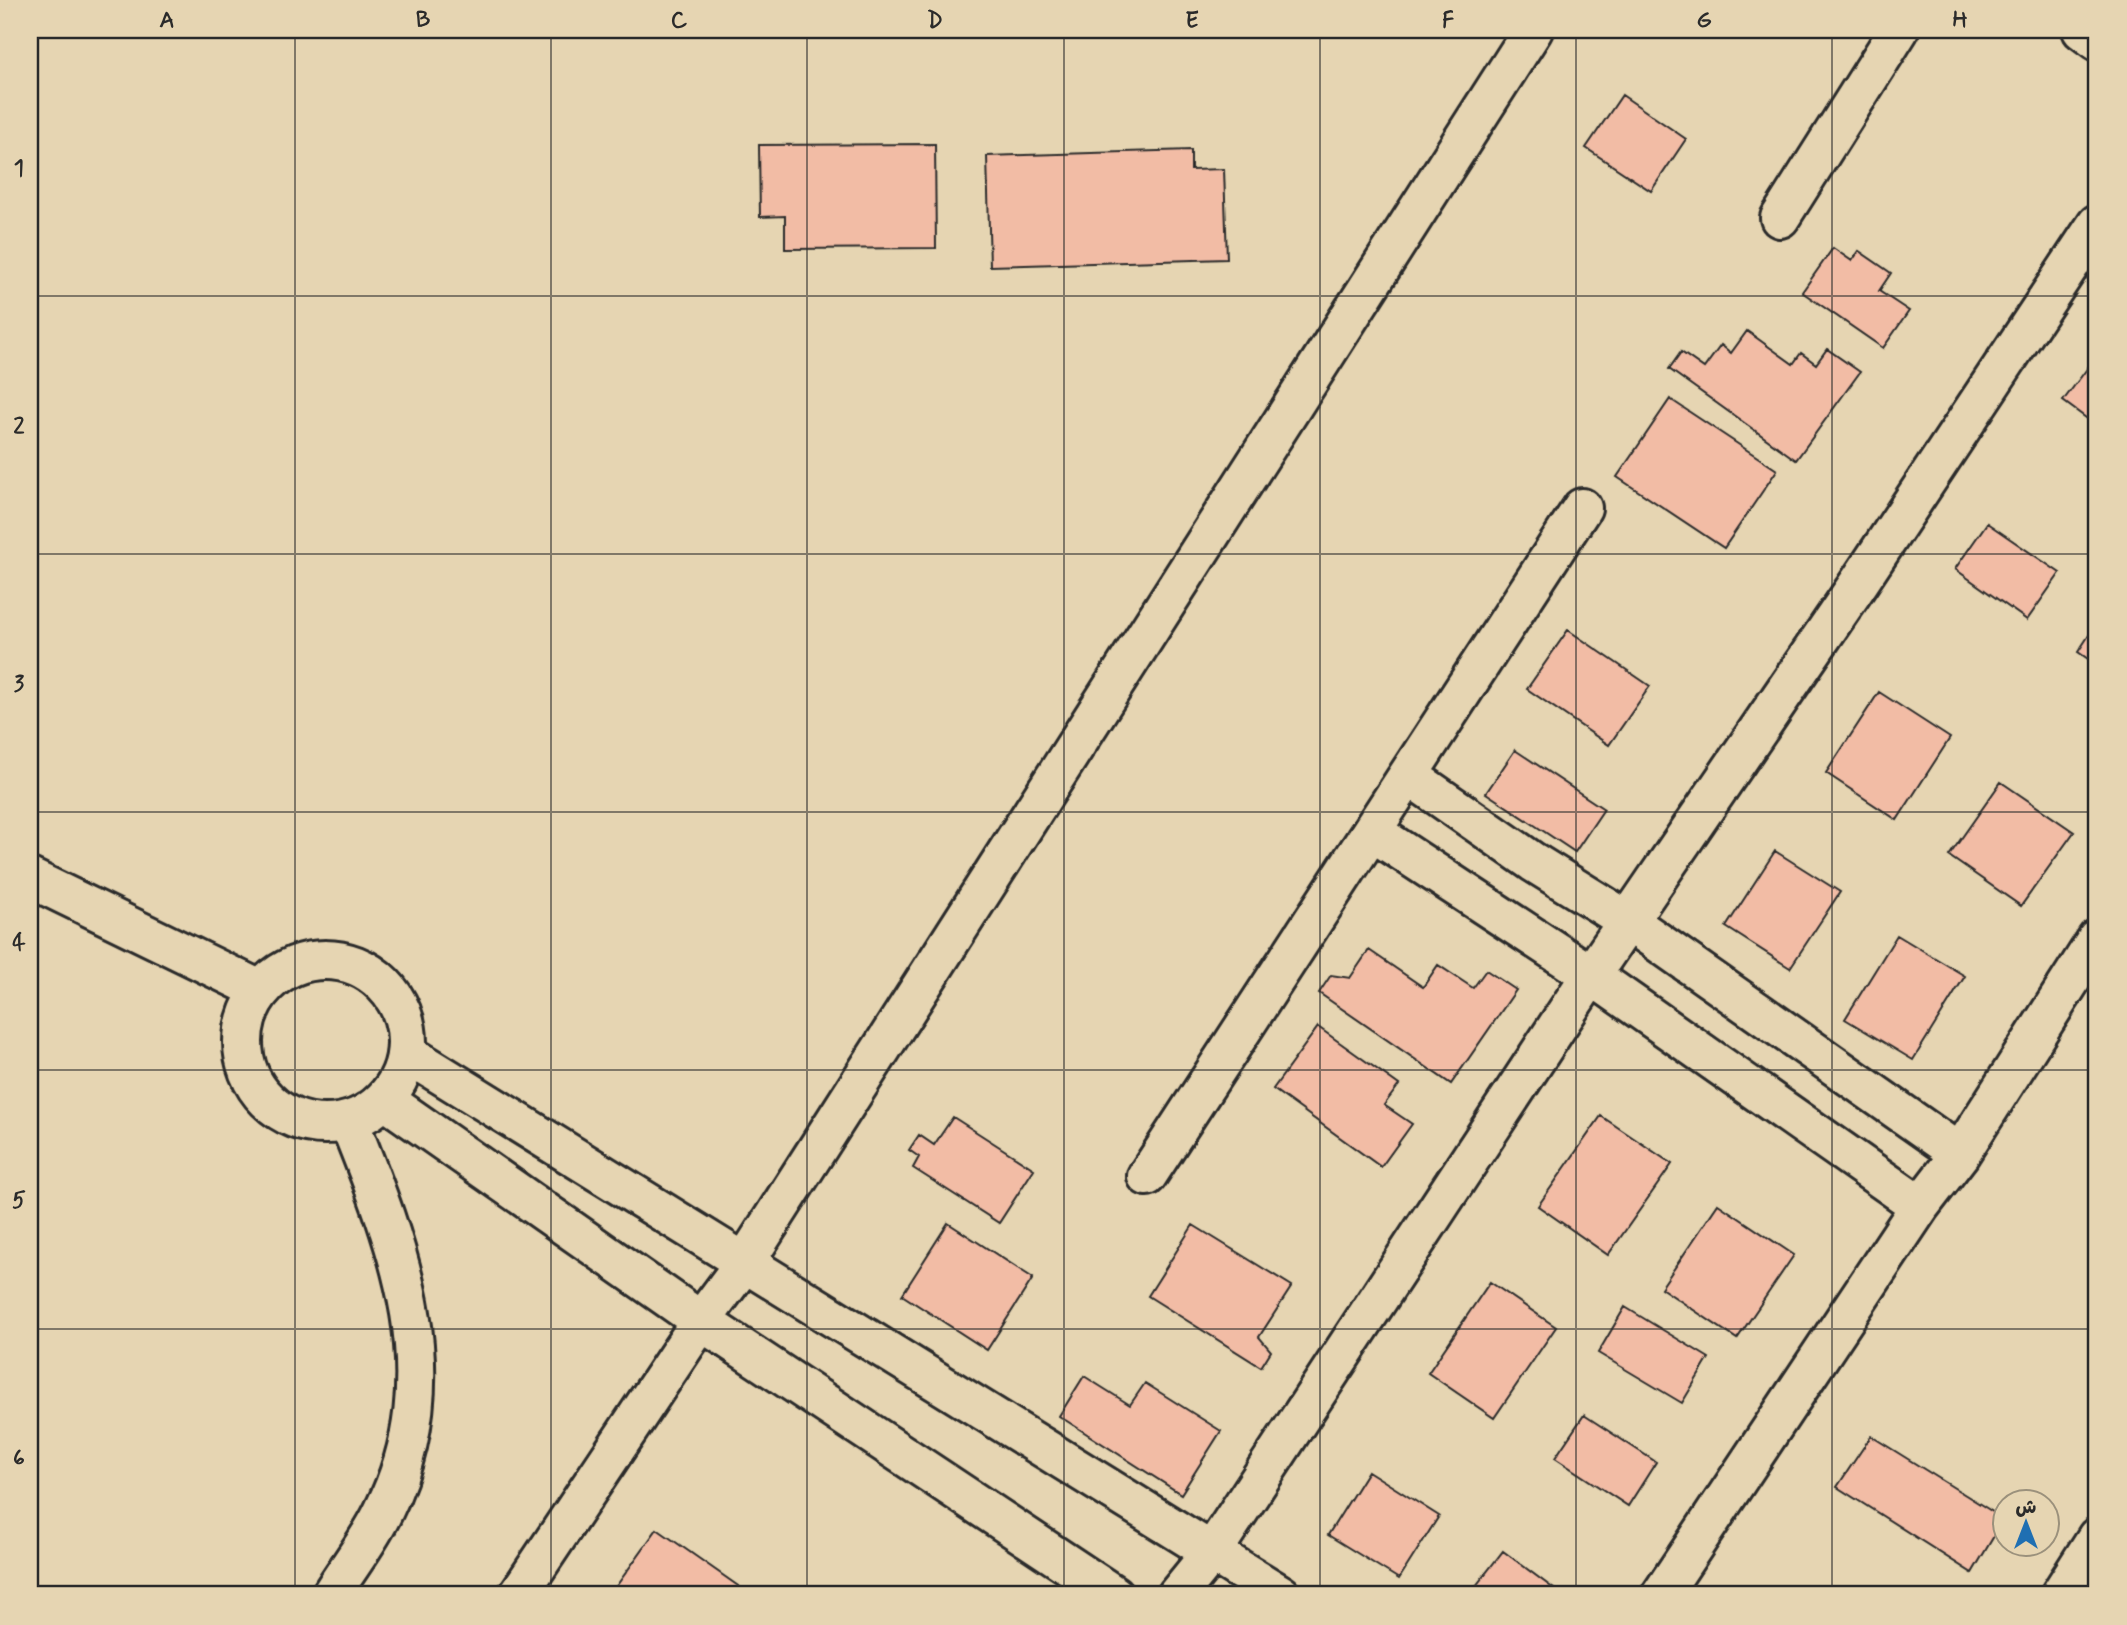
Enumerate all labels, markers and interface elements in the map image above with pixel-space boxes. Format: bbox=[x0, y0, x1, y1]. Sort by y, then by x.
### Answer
text: A bbox=[159, 6, 175, 36]
text: B bbox=[416, 6, 431, 36]
text: C bbox=[671, 6, 688, 36]
text: D bbox=[927, 6, 943, 36]
text: E bbox=[1185, 6, 1199, 36]
text: F bbox=[1442, 6, 1454, 36]
text: G bbox=[1696, 6, 1712, 36]
text: H bbox=[1952, 6, 1968, 36]
text: 1 bbox=[14, 154, 24, 184]
text: 2 bbox=[13, 412, 25, 442]
text: 3 bbox=[14, 670, 25, 700]
text: 4 bbox=[12, 928, 26, 958]
text: 5 bbox=[12, 1186, 26, 1216]
text: 6 bbox=[13, 1444, 25, 1474]
north arrow bbox=[1990, 1488, 2060, 1558]
text: ش bbox=[2016, 1495, 2037, 1520]

